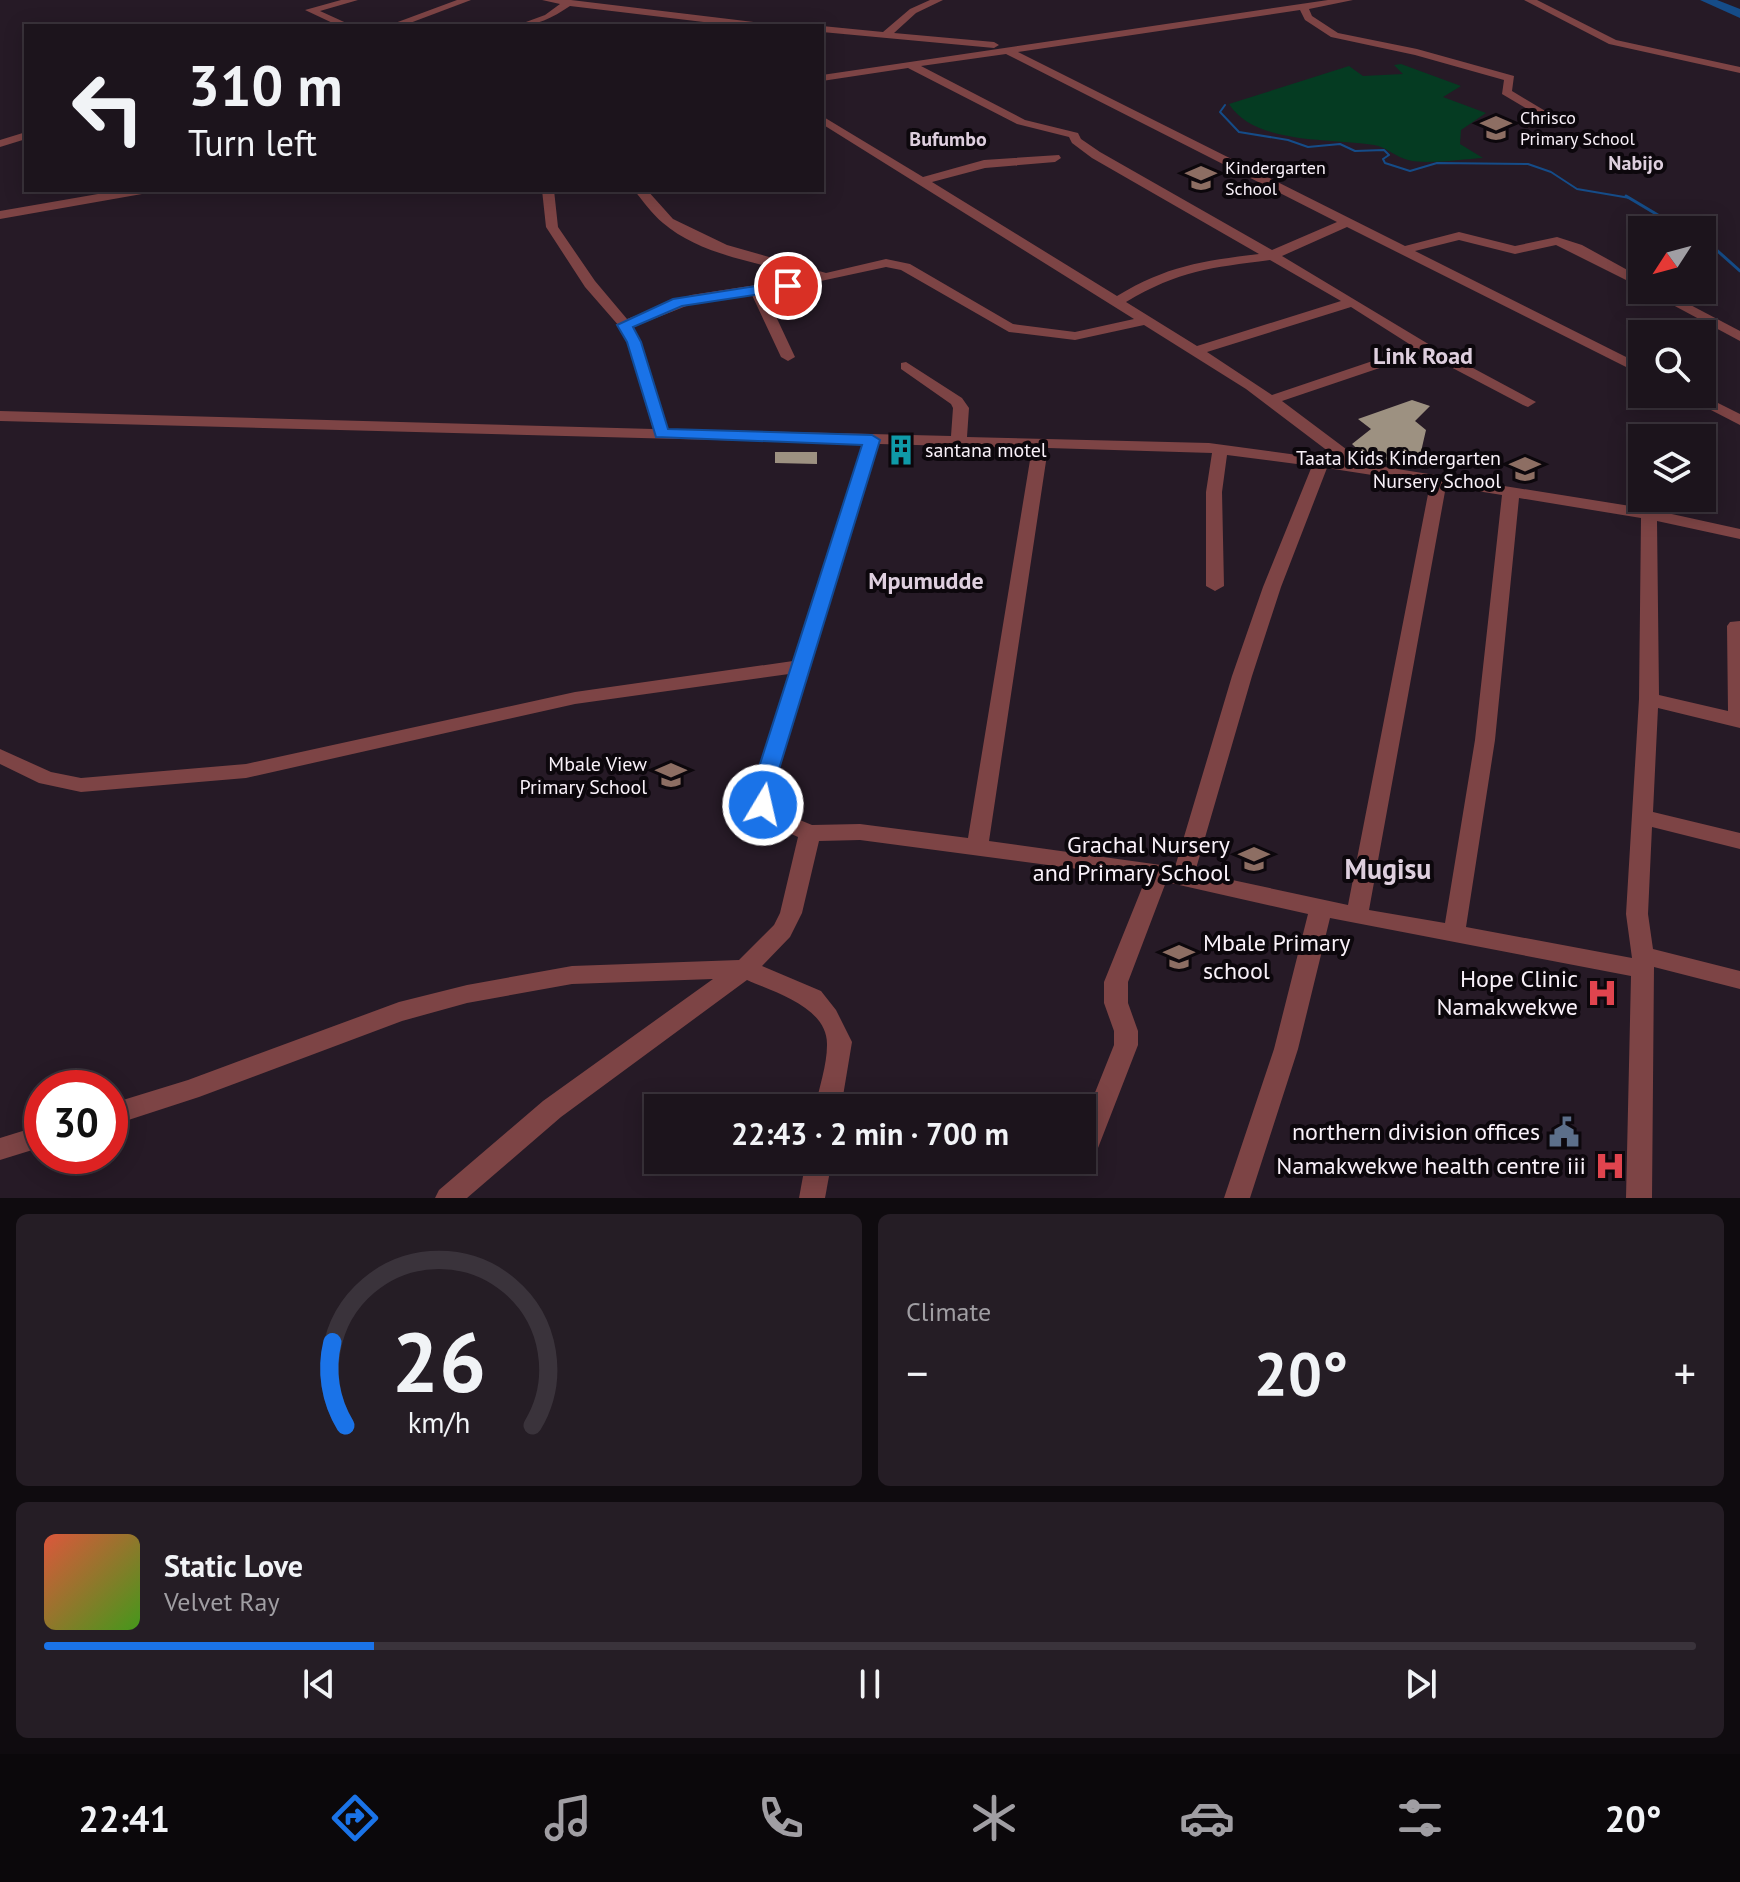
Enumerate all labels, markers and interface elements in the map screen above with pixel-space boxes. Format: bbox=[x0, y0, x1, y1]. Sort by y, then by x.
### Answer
text: 310 m bbox=[188, 49, 343, 121]
icon: left bbox=[56, 56, 160, 160]
place label: Chrisco Primary School bbox=[1520, 106, 1635, 150]
school or university icon: Chrisco Primary School bbox=[1479, 111, 1513, 145]
text: Turn left bbox=[188, 119, 317, 166]
district label: Bufumbo bbox=[909, 126, 987, 152]
district label: Nabijo bbox=[1608, 150, 1664, 176]
place label: Kindergarten School bbox=[1225, 156, 1326, 200]
school or university icon: Kindergarten School bbox=[1184, 161, 1218, 195]
north arrow bbox=[1628, 216, 1716, 304]
map controls bbox=[1628, 216, 1716, 512]
pin bbox=[754, 252, 822, 320]
icon: arrive bbox=[766, 264, 810, 308]
button: search bbox=[1628, 320, 1716, 408]
district label: Link Road bbox=[1373, 340, 1473, 371]
button: layers bbox=[1628, 424, 1716, 512]
building icon: santana motel bbox=[884, 433, 918, 467]
place label: santana motel bbox=[925, 437, 1047, 463]
place label: Taata Kids Kindergarten Nursery School bbox=[1296, 445, 1501, 494]
school or university icon: Taata Kids Kindergarten Nursery School bbox=[1508, 452, 1542, 486]
district label: Mpumudde bbox=[868, 565, 984, 596]
place label: Mbale View Primary School bbox=[520, 751, 647, 800]
school or university icon: Mbale View Primary School bbox=[654, 758, 688, 792]
position arrow bbox=[721, 763, 805, 847]
place label: Grachal Nursery and Primary School bbox=[1033, 829, 1230, 888]
school or university icon: Grachal Nursery and Primary School bbox=[1237, 842, 1271, 876]
district label: Mugisu bbox=[1345, 850, 1431, 887]
place label: Mbale Primary school bbox=[1203, 927, 1350, 986]
school or university icon: Mbale Primary school bbox=[1162, 940, 1196, 974]
place label: Hope Clinic Namakwekwe bbox=[1436, 963, 1578, 1022]
hospital icon: Hope Clinic Namakwekwe bbox=[1585, 976, 1619, 1010]
speed limit sign: 30 bbox=[24, 1070, 128, 1174]
text: 22:43 · 2 min · 700 m bbox=[731, 1114, 1009, 1153]
public building icon: northern division offices bbox=[1547, 1115, 1581, 1149]
place label: northern division offices bbox=[1292, 1116, 1540, 1147]
hospital icon: Namakwekwe health centre iii bbox=[1593, 1149, 1627, 1183]
place label: Namakwekwe health centre iii bbox=[1276, 1150, 1586, 1181]
text: Climate bbox=[906, 1295, 991, 1328]
text: 26 bbox=[392, 1307, 486, 1415]
text: 20° bbox=[1254, 1334, 1348, 1412]
text: − bbox=[906, 1344, 928, 1401]
text: + bbox=[1674, 1344, 1696, 1401]
text: km/h bbox=[408, 1404, 470, 1441]
text: Static Love bbox=[164, 1546, 303, 1585]
text: Velvet Ray bbox=[164, 1585, 280, 1618]
icon: previous bbox=[297, 1662, 341, 1706]
icon: pause bbox=[848, 1662, 892, 1706]
icon: next bbox=[1399, 1662, 1443, 1706]
icon: directions bbox=[327, 1790, 383, 1846]
icon: music bbox=[540, 1790, 596, 1846]
icon: phone bbox=[753, 1790, 809, 1846]
icon: climate bbox=[966, 1790, 1022, 1846]
icon: car bbox=[1179, 1790, 1235, 1846]
icon: filters bbox=[1392, 1790, 1448, 1846]
text: 22:41 bbox=[79, 1795, 170, 1842]
text: 20° bbox=[1605, 1795, 1661, 1842]

